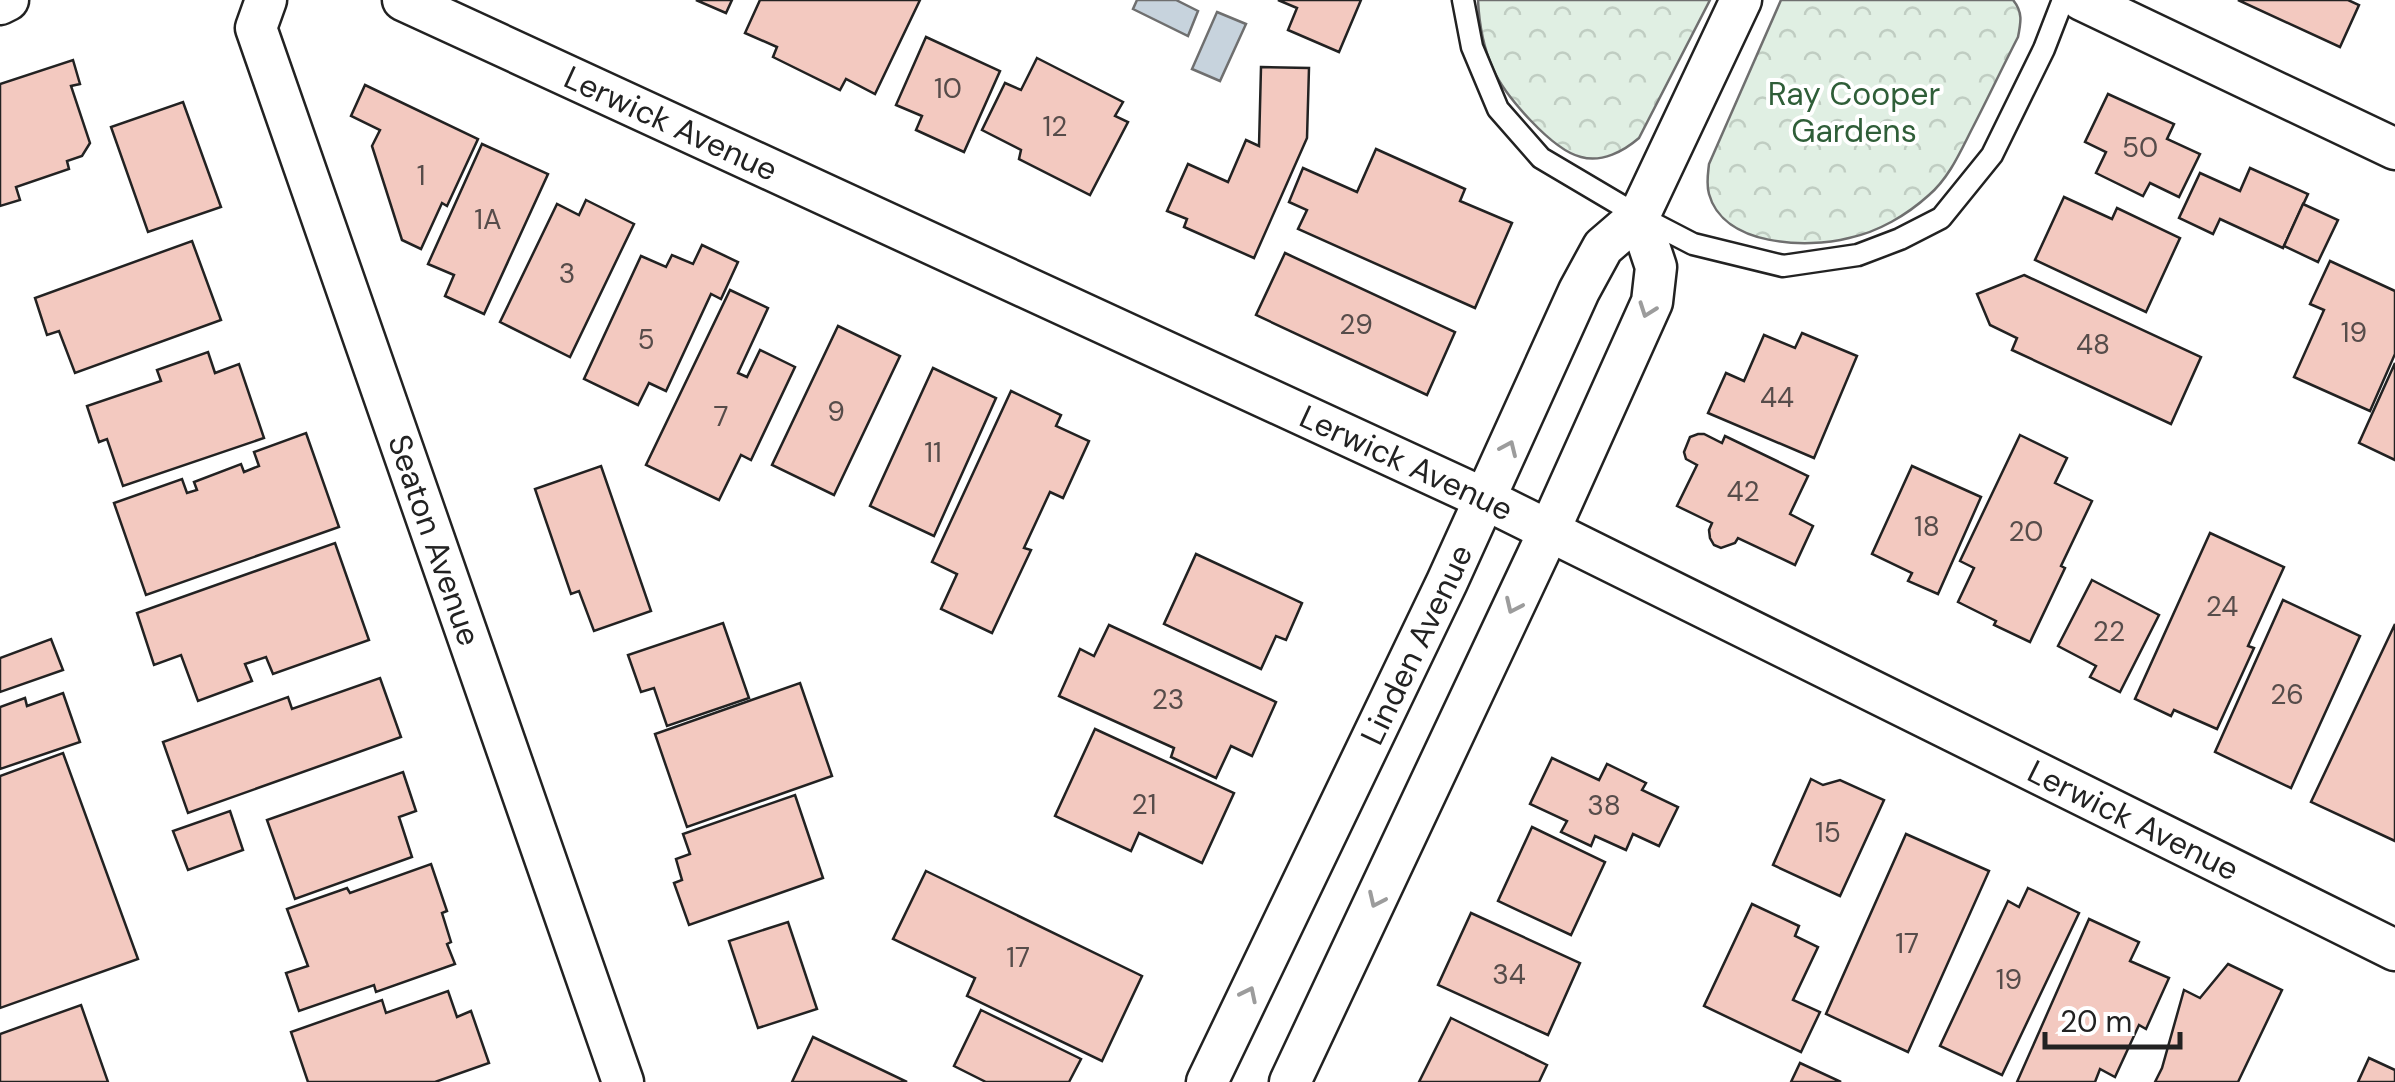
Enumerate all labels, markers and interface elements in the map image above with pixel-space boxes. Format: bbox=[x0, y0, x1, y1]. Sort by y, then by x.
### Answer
street label: Lerwick Avenue bbox=[558, 56, 784, 191]
house number: 10 bbox=[934, 70, 962, 107]
park label: Ray Cooper Gardens bbox=[1768, 73, 1941, 152]
house number: 12 bbox=[1043, 108, 1067, 145]
house number: 50 bbox=[2122, 129, 2158, 166]
house number: 1 bbox=[417, 157, 425, 194]
house number: 1A bbox=[474, 201, 502, 238]
house number: 3 bbox=[559, 255, 575, 292]
one-way arrow bbox=[1639, 300, 1659, 318]
house number: 29 bbox=[1339, 306, 1373, 343]
house number: 19 bbox=[2341, 314, 2367, 351]
house number: 5 bbox=[637, 321, 655, 358]
house number: 48 bbox=[2076, 326, 2110, 363]
house number: 44 bbox=[1760, 379, 1794, 416]
house number: 9 bbox=[827, 393, 845, 430]
street label: Lerwick Avenue bbox=[1293, 396, 1520, 530]
house number: 7 bbox=[714, 398, 728, 435]
street label: Seaton Avenue bbox=[378, 429, 490, 651]
house number: 11 bbox=[924, 434, 942, 471]
one-way arrow bbox=[1497, 440, 1517, 458]
house number: 42 bbox=[1726, 473, 1760, 510]
house number: 18 bbox=[1914, 508, 1940, 545]
house number: 20 bbox=[2008, 513, 2044, 550]
street label: Linden Avenue bbox=[1351, 538, 1482, 752]
house number: 24 bbox=[2206, 588, 2238, 625]
one-way arrow bbox=[1506, 596, 1526, 614]
house number: 22 bbox=[2093, 613, 2125, 650]
house number: 26 bbox=[2270, 676, 2304, 713]
house number: 23 bbox=[1152, 681, 1184, 718]
street label: Lerwick Avenue bbox=[2021, 750, 2246, 890]
house number: 21 bbox=[1132, 786, 1156, 823]
house number: 38 bbox=[1587, 787, 1621, 824]
house number: 15 bbox=[1815, 814, 1841, 851]
one-way arrow bbox=[1368, 890, 1388, 908]
house number: 17 bbox=[1895, 925, 1919, 962]
house number: 17 bbox=[1006, 939, 1030, 976]
house number: 34 bbox=[1492, 956, 1526, 993]
house number: 19 bbox=[1996, 961, 2022, 998]
one-way arrow bbox=[1237, 986, 1257, 1004]
scale bar bbox=[2045, 987, 2180, 1049]
text: 20 m bbox=[2060, 1002, 2132, 1041]

